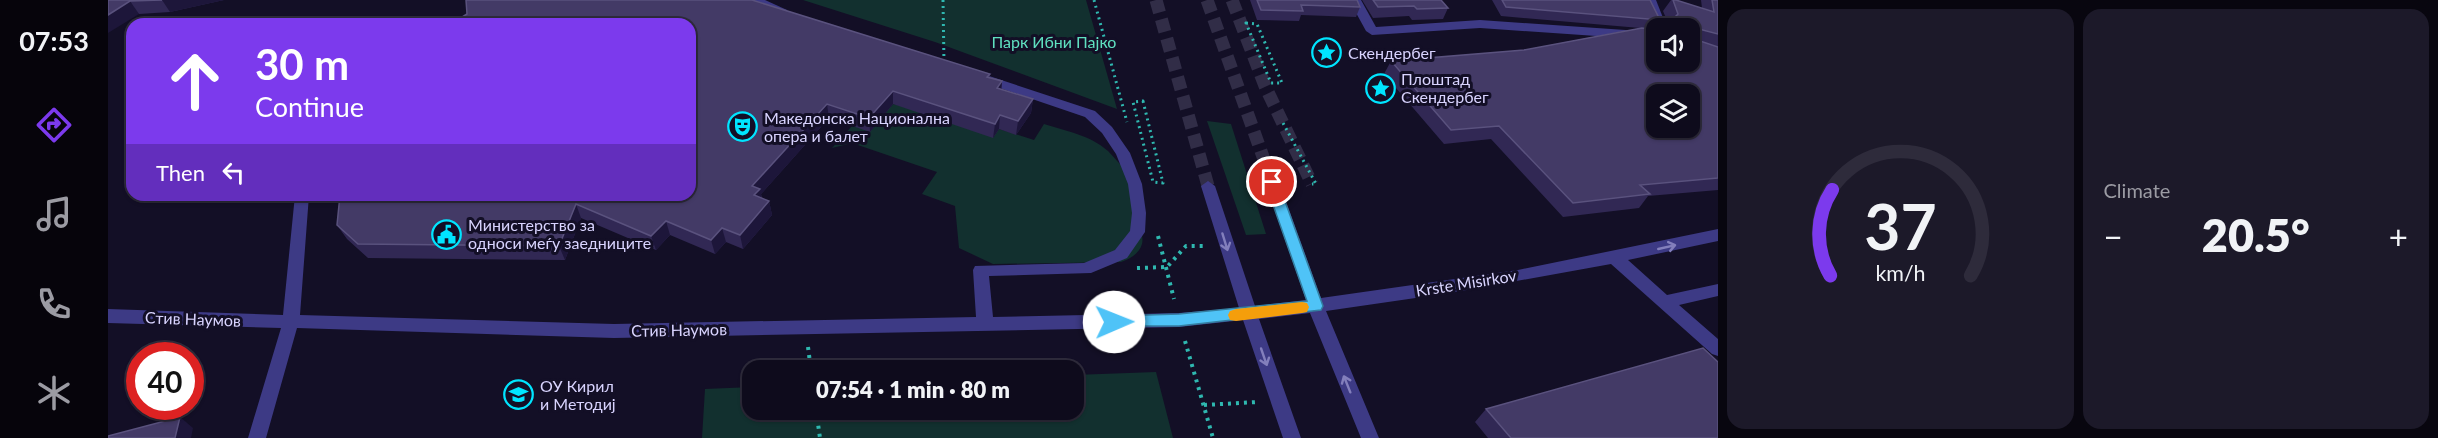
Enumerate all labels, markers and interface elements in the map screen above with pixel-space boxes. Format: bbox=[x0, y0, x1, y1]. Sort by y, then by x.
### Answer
map controls bbox=[1646, 18, 1700, 138]
button: sound bbox=[1646, 18, 1700, 72]
text: 07:53 bbox=[19, 24, 89, 57]
park label: Парк Ибни Пајко bbox=[992, 32, 1116, 51]
place icon: Скендербег bbox=[1311, 37, 1343, 69]
text: 30 m bbox=[255, 39, 349, 89]
icon: ahead bbox=[156, 42, 234, 120]
place label: Скендербег bbox=[1348, 43, 1436, 62]
place label: Плоштад Скендербег bbox=[1401, 69, 1489, 106]
place icon: Плоштад Скендербег bbox=[1364, 72, 1396, 104]
button: layers bbox=[1646, 84, 1700, 138]
text: Continue bbox=[255, 90, 364, 123]
icon: directions bbox=[33, 104, 75, 146]
place label: Македонска Национална опера и балет bbox=[764, 108, 950, 145]
theatre icon: Македонска Национална опера и балет bbox=[727, 111, 759, 143]
icon: left bbox=[217, 156, 250, 189]
pin bbox=[1246, 156, 1297, 207]
text: Then bbox=[156, 159, 205, 186]
icon: arrive bbox=[1255, 165, 1288, 198]
text: Climate bbox=[2104, 178, 2170, 202]
text: 37 bbox=[1864, 188, 1936, 263]
icon: music bbox=[33, 193, 75, 235]
text: 20.5° bbox=[2202, 208, 2310, 262]
place label: Министерство за односи меѓу заедниците bbox=[468, 215, 651, 252]
text: − bbox=[2104, 216, 2123, 256]
text: + bbox=[2389, 216, 2408, 256]
public building icon: Министерство за односи меѓу заедниците bbox=[431, 218, 463, 250]
one-way arrow bbox=[1220, 232, 1231, 251]
one-way arrow bbox=[1657, 241, 1676, 252]
text: km/h bbox=[1875, 260, 1925, 286]
street label: Krste Misirkov bbox=[1414, 265, 1518, 300]
icon: phone bbox=[33, 283, 75, 325]
position arrow bbox=[1082, 290, 1146, 354]
street label: Стив Наумов bbox=[145, 307, 241, 330]
street label: Стив Наумов bbox=[631, 319, 727, 340]
speed limit sign: 40 bbox=[126, 342, 204, 420]
one-way arrow bbox=[1260, 347, 1271, 366]
icon: climate bbox=[33, 372, 75, 414]
one-way arrow bbox=[1341, 375, 1352, 394]
place label: ОУ Кирил и Методиј bbox=[540, 376, 616, 413]
text: 07:54 · 1 min · 80 m bbox=[816, 376, 1010, 403]
school or university icon: ОУ Кирил и Методиј bbox=[503, 379, 535, 411]

